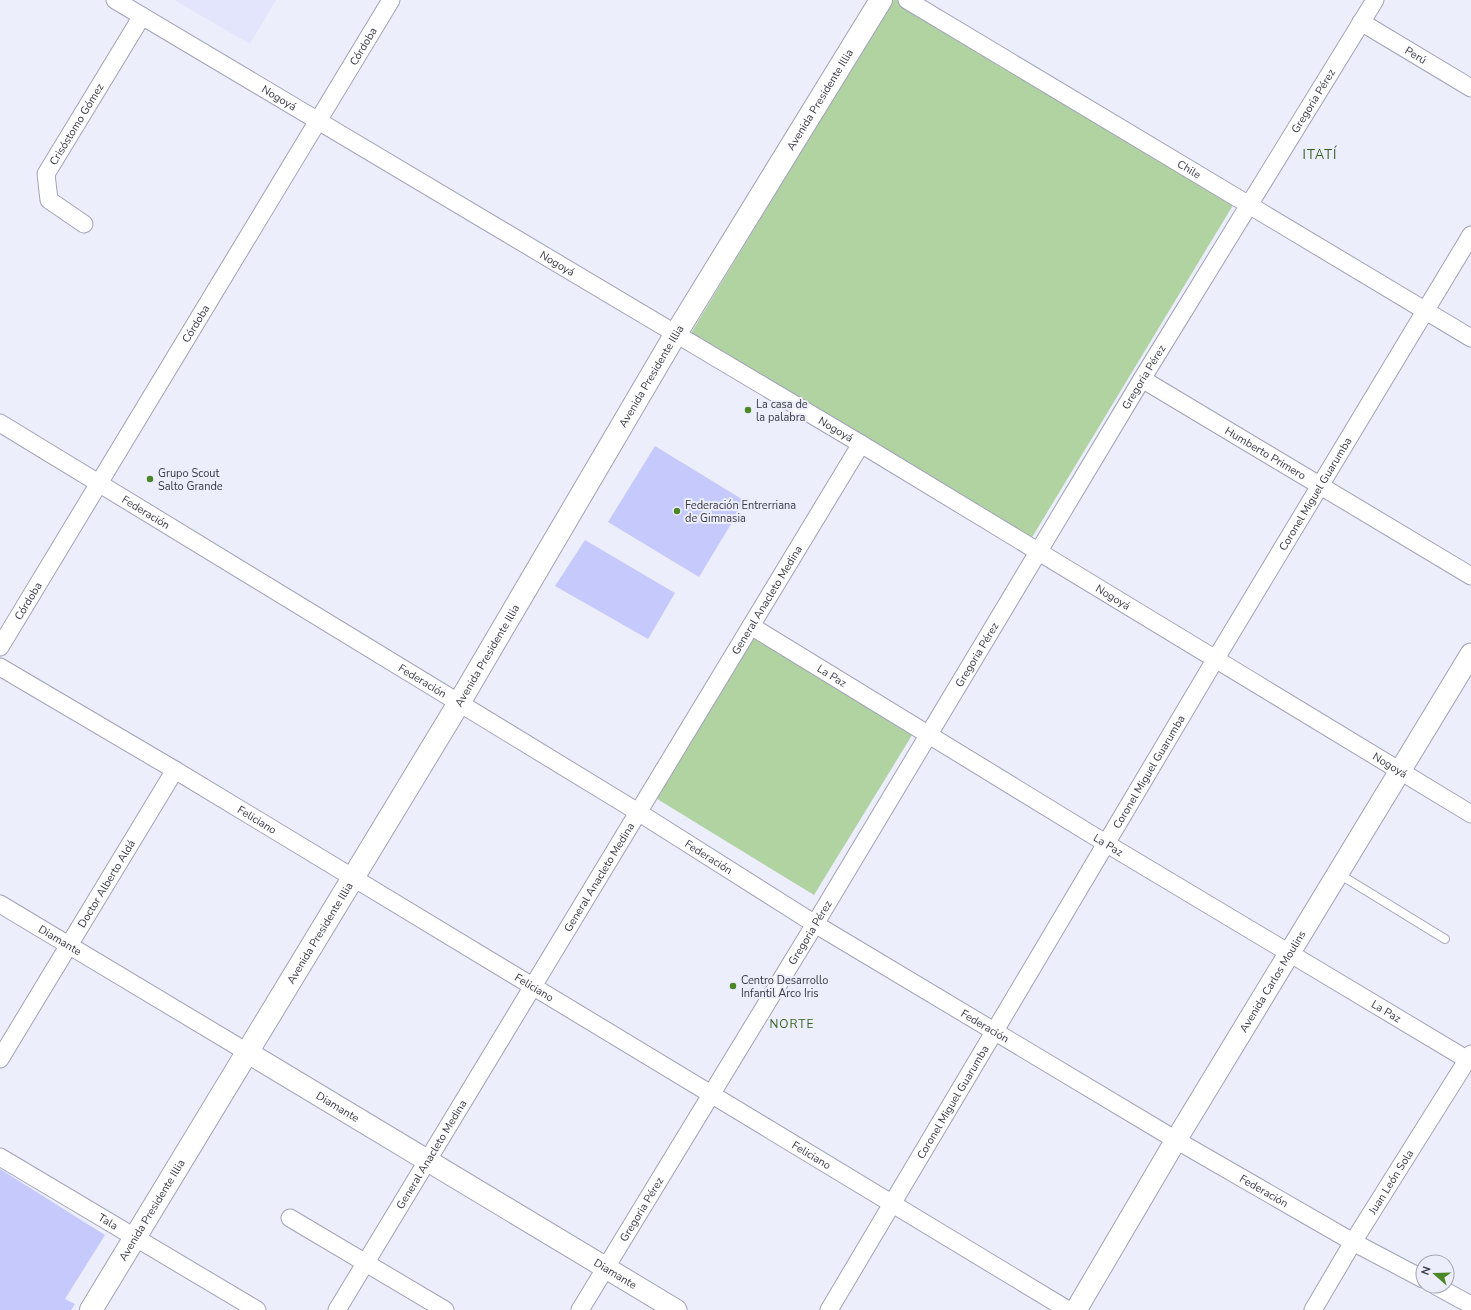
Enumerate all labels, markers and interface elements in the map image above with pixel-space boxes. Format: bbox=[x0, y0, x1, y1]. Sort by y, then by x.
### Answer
street label: Córdoba bbox=[346, 24, 380, 68]
street label: Perú bbox=[1402, 43, 1429, 67]
street label: Avenida Presidente Illia bbox=[783, 46, 857, 153]
street label: Gregoria Pérez bbox=[1288, 66, 1338, 136]
street label: Crisóstomo Gómez bbox=[46, 80, 107, 168]
street label: Nogoyá bbox=[259, 81, 299, 114]
district label: ITATÍ bbox=[1303, 145, 1337, 164]
street label: Chile bbox=[1175, 156, 1204, 182]
street label: Nogoyá bbox=[537, 247, 578, 280]
street label: Córdoba bbox=[178, 302, 213, 345]
street label: Avenida Presidente Illia bbox=[615, 322, 687, 430]
street label: Gregoria Pérez bbox=[1118, 342, 1169, 412]
place label: La casa de la palabra bbox=[756, 397, 808, 425]
marker: La casa de la palabra bbox=[743, 405, 753, 415]
street label: Nogoyá bbox=[816, 413, 856, 445]
street label: Humberto Primero bbox=[1222, 423, 1309, 483]
street label: Coronel Miguel Guarumba bbox=[1275, 434, 1355, 553]
place label: Grupo Scout Salto Grande bbox=[158, 466, 223, 494]
marker: Grupo Scout Salto Grande bbox=[145, 474, 155, 484]
street label: Federación bbox=[119, 492, 173, 532]
place label: Federación Entrerriana de Gimnasia bbox=[685, 498, 796, 526]
marker: Federación Entrerriana de Gimnasia bbox=[672, 506, 682, 516]
street label: General Anacleto Medina bbox=[728, 542, 806, 657]
street label: Córdoba bbox=[11, 579, 45, 623]
street label: Nogoyá bbox=[1093, 581, 1133, 613]
street label: Avenida Presidente Illia bbox=[451, 601, 523, 709]
street label: Gregoria Pérez bbox=[951, 620, 1002, 690]
street label: Federación bbox=[396, 660, 449, 701]
street label: La Paz bbox=[814, 661, 850, 690]
street label: Coronel Miguel Guarumba bbox=[1109, 712, 1188, 831]
street label: Nogoyá bbox=[1370, 749, 1410, 781]
street label: Feliciano bbox=[235, 802, 280, 837]
street label: General Anacleto Medina bbox=[560, 820, 638, 935]
street label: La Paz bbox=[1091, 830, 1126, 860]
street label: Federación bbox=[682, 836, 735, 877]
street label: Doctor Alberto Aldá bbox=[74, 837, 139, 930]
street label: Avenida Presidente Illia bbox=[283, 879, 356, 987]
street label: Gregoria Pérez bbox=[784, 897, 835, 967]
street label: Diamante bbox=[36, 921, 85, 959]
street label: Avenida Carlos Moulins bbox=[1236, 927, 1309, 1035]
street label: Feliciano bbox=[512, 970, 557, 1005]
place label: Centro Desarrollo Infantil Arco Iris bbox=[741, 973, 828, 1001]
marker: Centro Desarrollo Infantil Arco Iris bbox=[728, 981, 738, 991]
street label: La Paz bbox=[1369, 996, 1404, 1026]
street label: Federación bbox=[958, 1006, 1012, 1046]
district label: NORTE bbox=[769, 1016, 815, 1032]
street label: Coronel Miguel Guarumba bbox=[913, 1042, 992, 1162]
street label: Diamante bbox=[314, 1088, 362, 1125]
street label: General Anacleto Medina bbox=[392, 1097, 470, 1212]
street label: Feliciano bbox=[789, 1137, 834, 1173]
street label: Juan León Sola bbox=[1364, 1146, 1417, 1218]
street label: Avenida Presidente Illia bbox=[115, 1156, 188, 1264]
street label: Federación bbox=[1237, 1171, 1291, 1211]
street label: Gregoria Pérez bbox=[616, 1174, 667, 1244]
street label: Tala bbox=[96, 1210, 121, 1233]
north arrow bbox=[1415, 1254, 1455, 1294]
street label: Diamante bbox=[591, 1255, 640, 1292]
text: N bbox=[1418, 1264, 1435, 1277]

